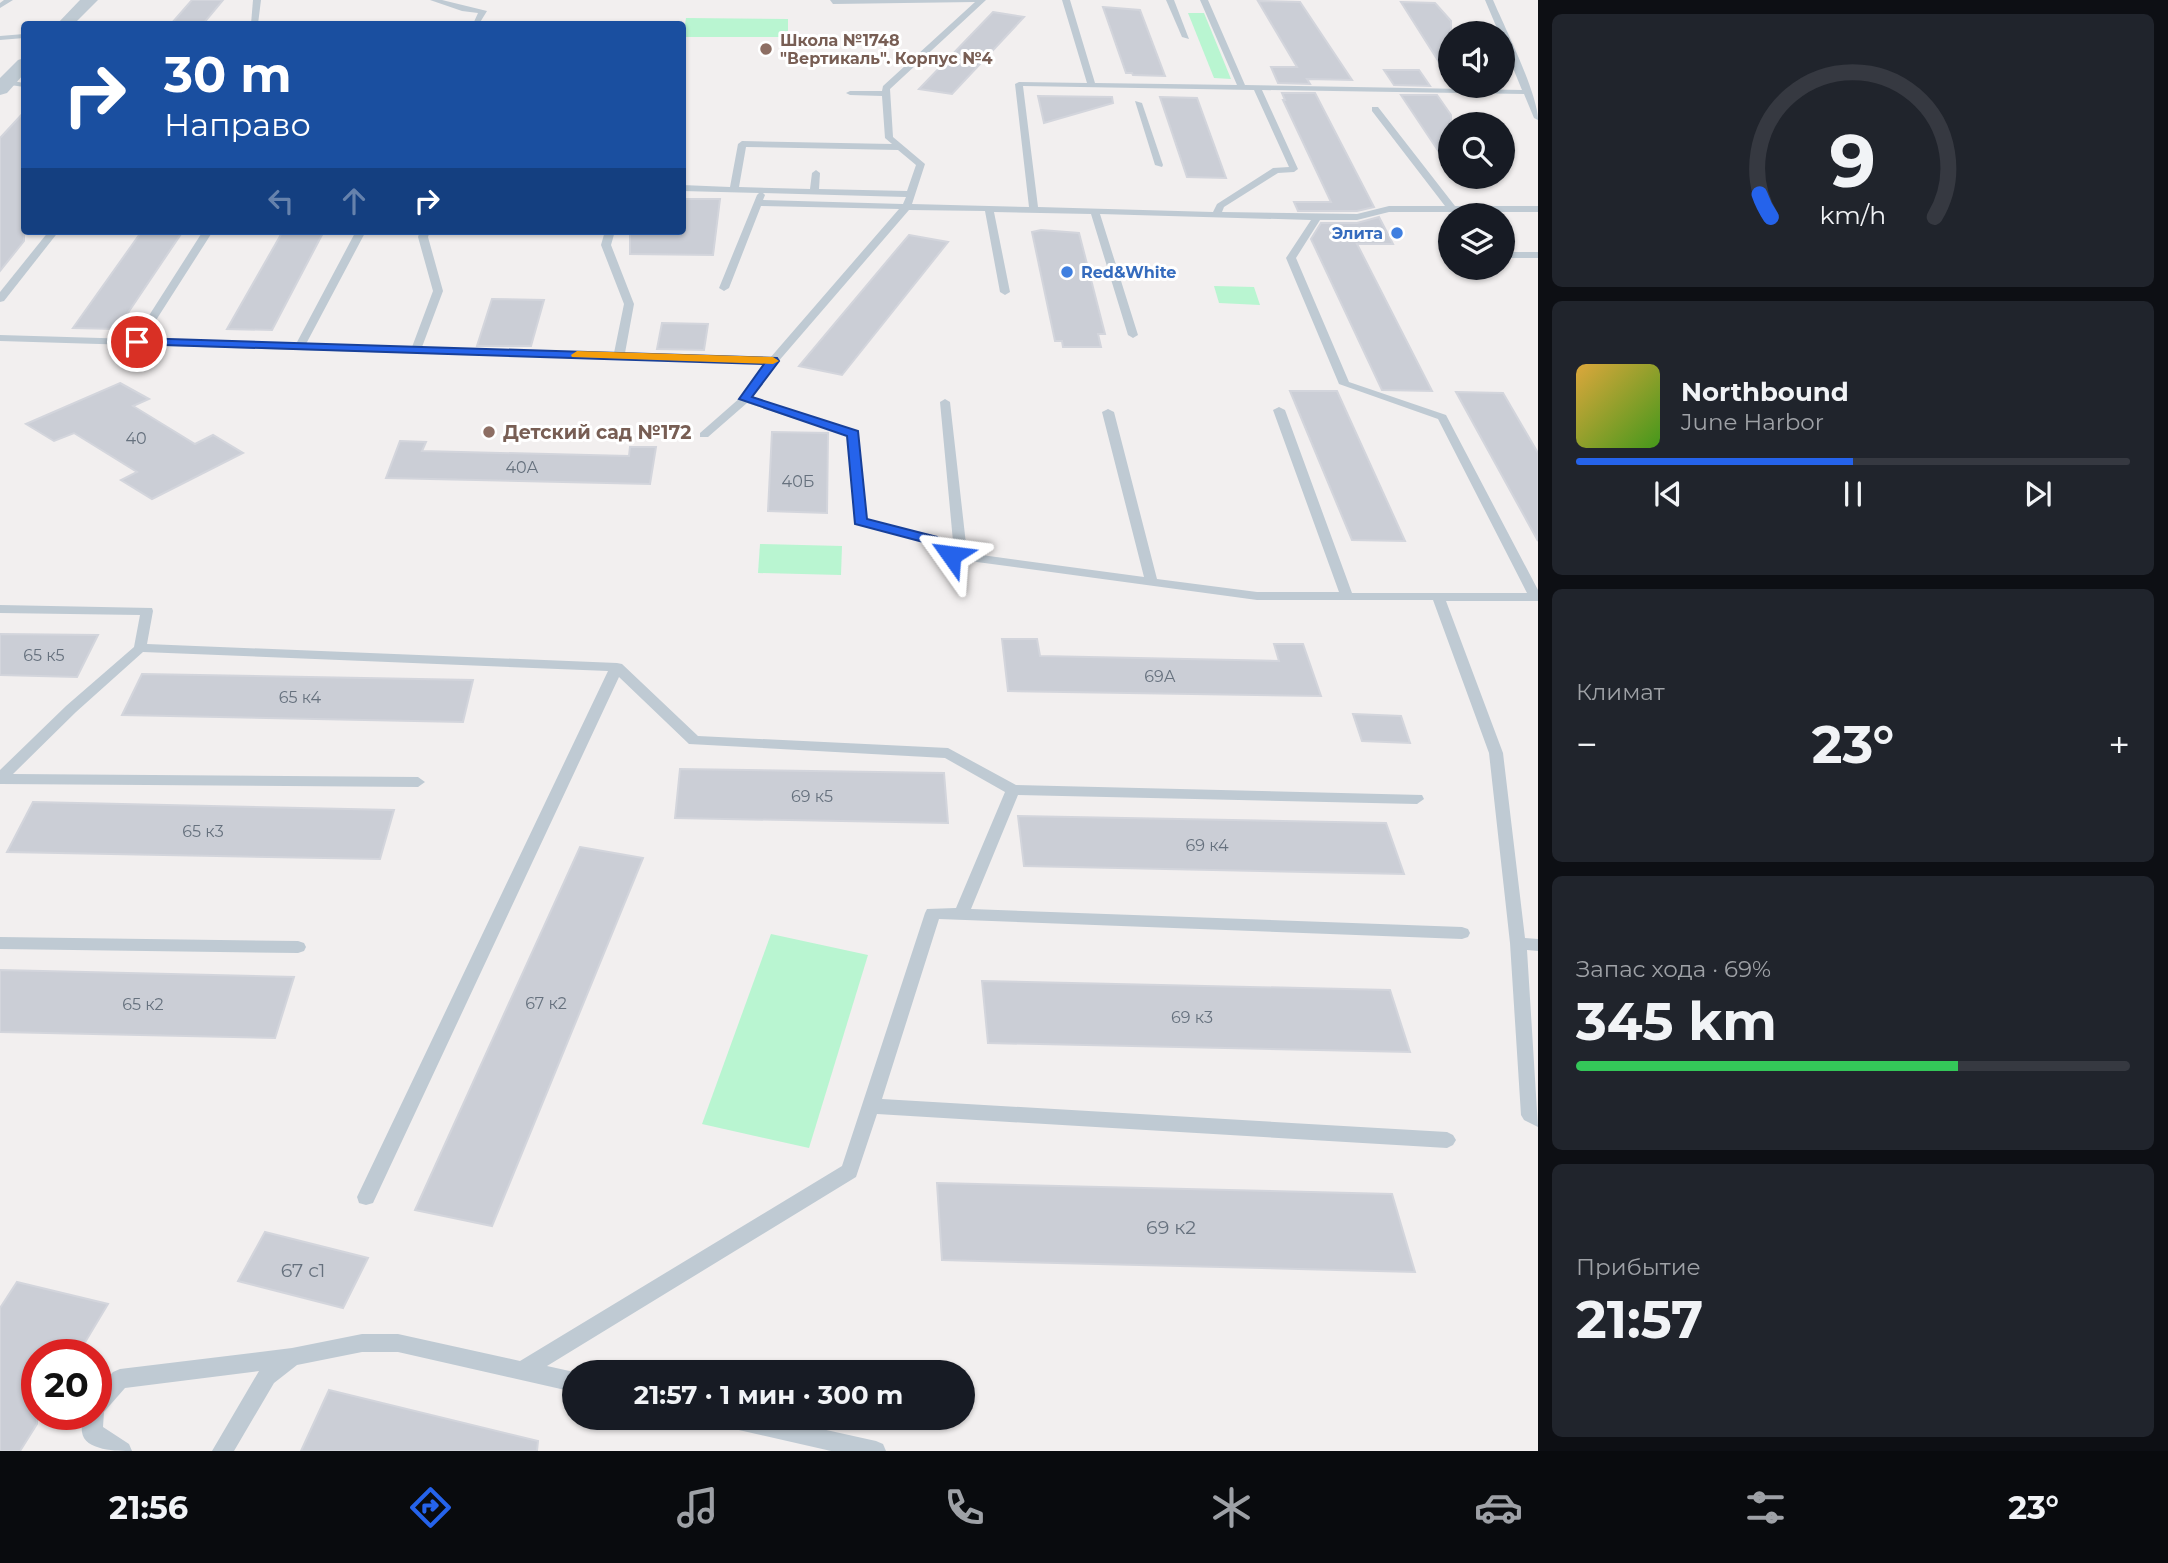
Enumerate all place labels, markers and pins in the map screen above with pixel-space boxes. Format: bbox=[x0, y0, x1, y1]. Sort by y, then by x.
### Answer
place label: Школа №1748 "Вертикаль". Корпус №4 bbox=[780, 31, 993, 68]
marker: Школа №1748 "Вертикаль". Корпус №4 bbox=[758, 41, 774, 57]
place label: Элита bbox=[1332, 224, 1383, 243]
marker: Элита bbox=[1389, 225, 1405, 241]
place label: Red&White bbox=[1081, 263, 1176, 282]
marker: Red&White bbox=[1059, 264, 1075, 280]
pin bbox=[107, 312, 167, 372]
place label: Детский сад №172 bbox=[503, 421, 692, 444]
marker: Детский сад №172 bbox=[481, 424, 497, 440]

